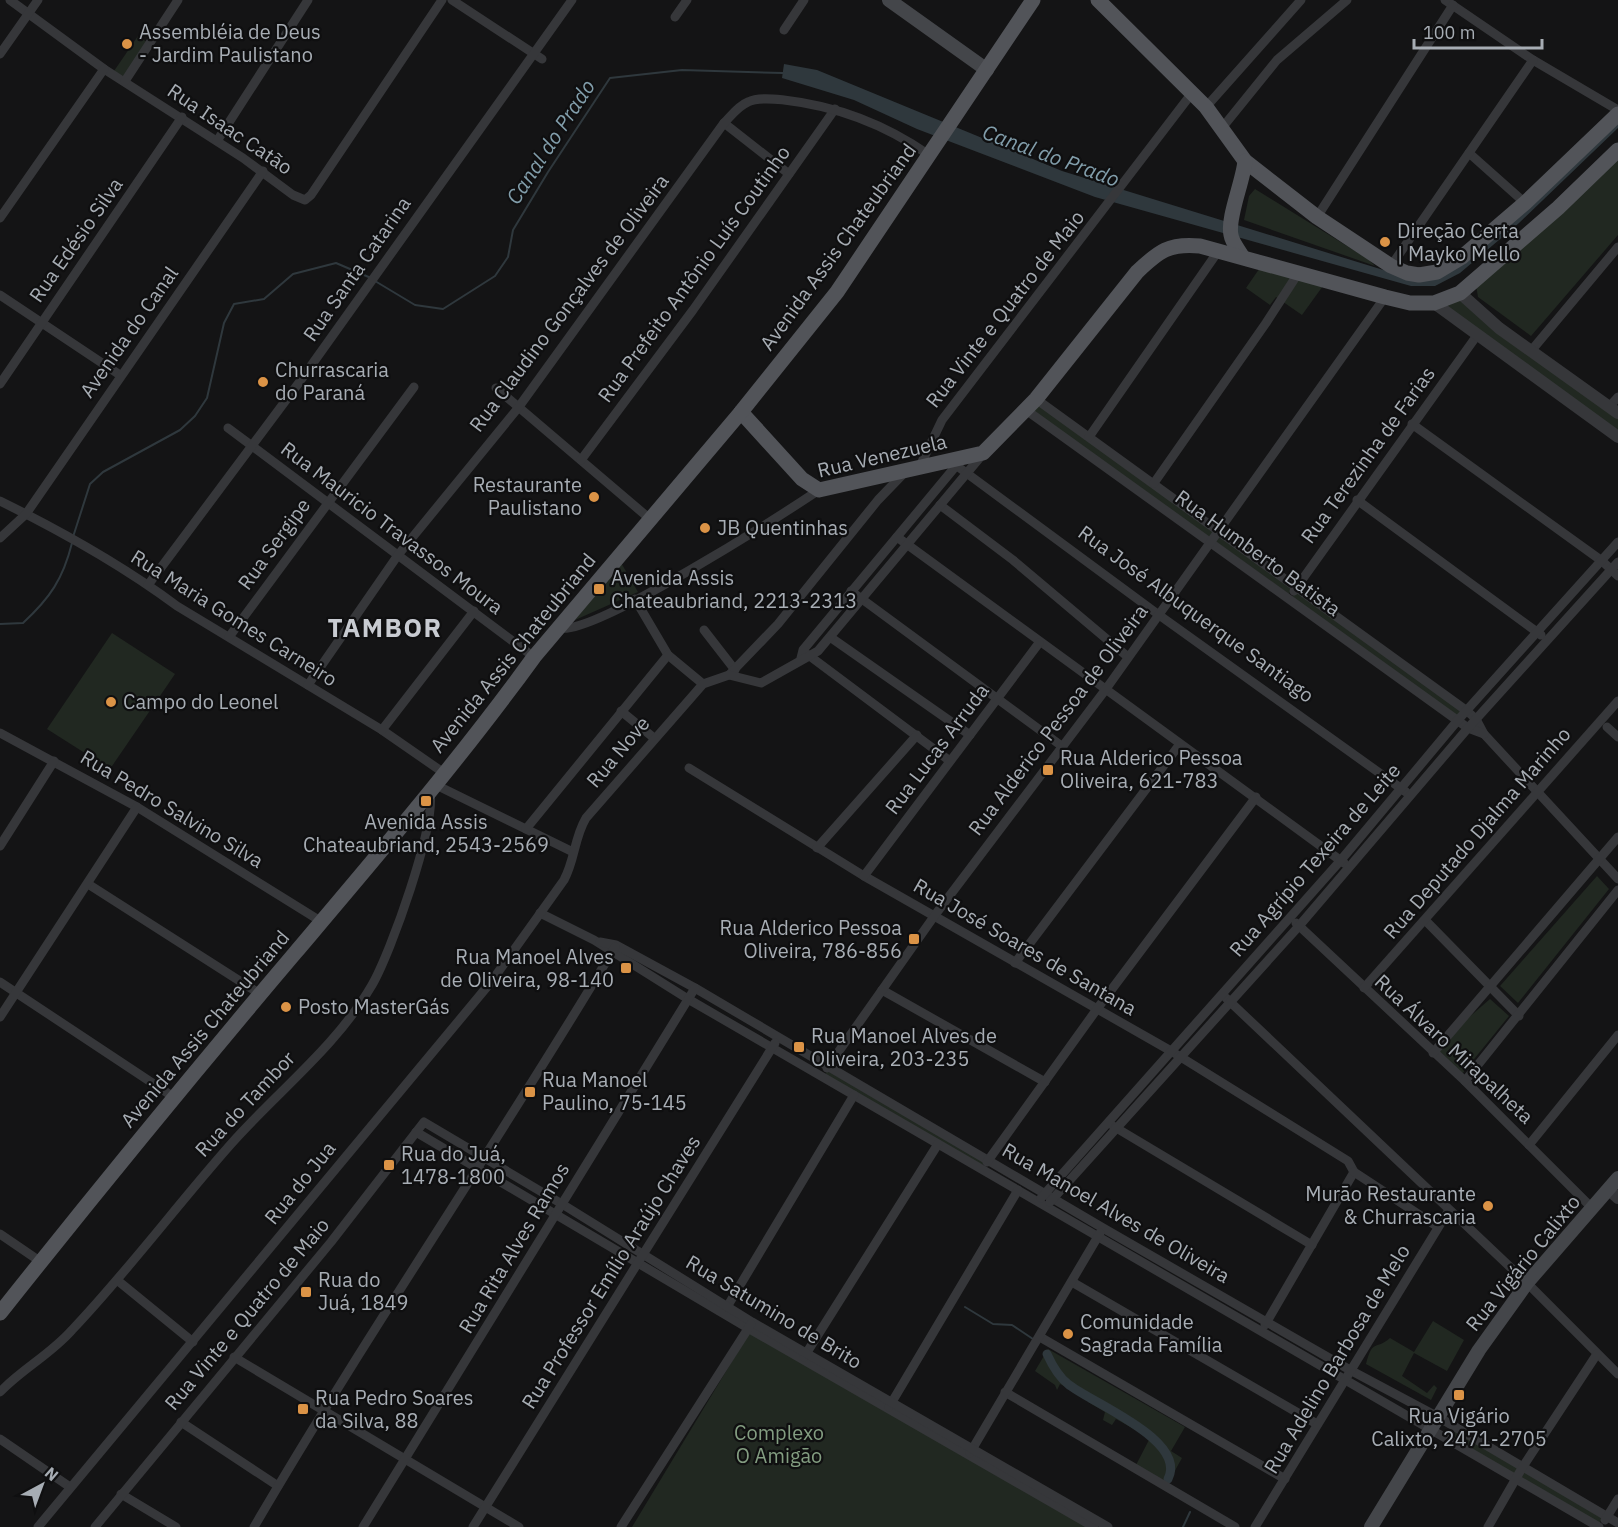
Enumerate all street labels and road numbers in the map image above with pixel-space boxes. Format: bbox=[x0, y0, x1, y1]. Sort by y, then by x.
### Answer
street label: Rua Isaac Catão bbox=[162, 77, 298, 180]
street label: Avenida Assis Chateubriand bbox=[753, 138, 922, 356]
street label: Rua Prefeito Antônio Luís Coutinho bbox=[591, 140, 796, 407]
street label: Rua Claudino Gonçalves de Oliveira bbox=[463, 168, 675, 437]
street label: Rua Edésio Silva bbox=[23, 172, 129, 307]
street label: Rua Santa Catarina bbox=[297, 191, 417, 346]
street label: Rua Vinte e Quatro de Maio bbox=[919, 205, 1090, 413]
street label: Avenida do Canal bbox=[73, 261, 184, 403]
street label: Rua Terezinha de Farias bbox=[1294, 361, 1441, 549]
street label: Rua Venezuela bbox=[814, 427, 950, 484]
street label: Rua Mauricio Travassos Moura bbox=[276, 435, 509, 620]
street label: Rua Humberto Batista bbox=[1170, 483, 1347, 622]
street label: Rua Sergipe bbox=[231, 492, 316, 595]
street label: Rua José Albuquerque Santiago bbox=[1073, 519, 1320, 708]
street label: Rua Maria Gomes Carneiro bbox=[126, 543, 343, 692]
street label: Avenida Assis Chateubriand bbox=[424, 547, 602, 758]
street label: Rua Alderico Pessoa de Oliveira bbox=[962, 598, 1154, 841]
street label: Rua Lucas Arruda bbox=[879, 678, 995, 820]
street label: Rua Nove bbox=[580, 710, 655, 793]
street label: Rua Deputado Djalma Marinho bbox=[1377, 721, 1576, 944]
street label: Rua Pedro Salvino Silva bbox=[76, 743, 269, 874]
street label: Rua Agrípio Texeira de Leite bbox=[1223, 757, 1406, 962]
street label: Rua José Soares de Santana bbox=[909, 872, 1142, 1022]
street label: Avenida Assis Chateubriand bbox=[114, 924, 295, 1133]
street label: Rua Álvaro Mirapalheta bbox=[1369, 968, 1540, 1130]
street label: Rua do Tambor bbox=[189, 1045, 301, 1162]
street label: Rua Professor Emílio Araújo Chaves bbox=[515, 1130, 706, 1414]
street label: Rua do Jua bbox=[258, 1135, 342, 1230]
street label: Rua Manoel Alves de Oliveira bbox=[997, 1136, 1235, 1289]
street label: Rua Rita Alves Ramos bbox=[452, 1157, 575, 1338]
street label: Rua Vigário Calixto bbox=[1459, 1189, 1586, 1336]
street label: Rua Vinte e Quatro de Maio bbox=[158, 1212, 335, 1416]
street label: Rua Adelino Barbosa de Melo bbox=[1257, 1239, 1416, 1478]
street label: Rua Satumino de Brito bbox=[681, 1248, 867, 1375]

